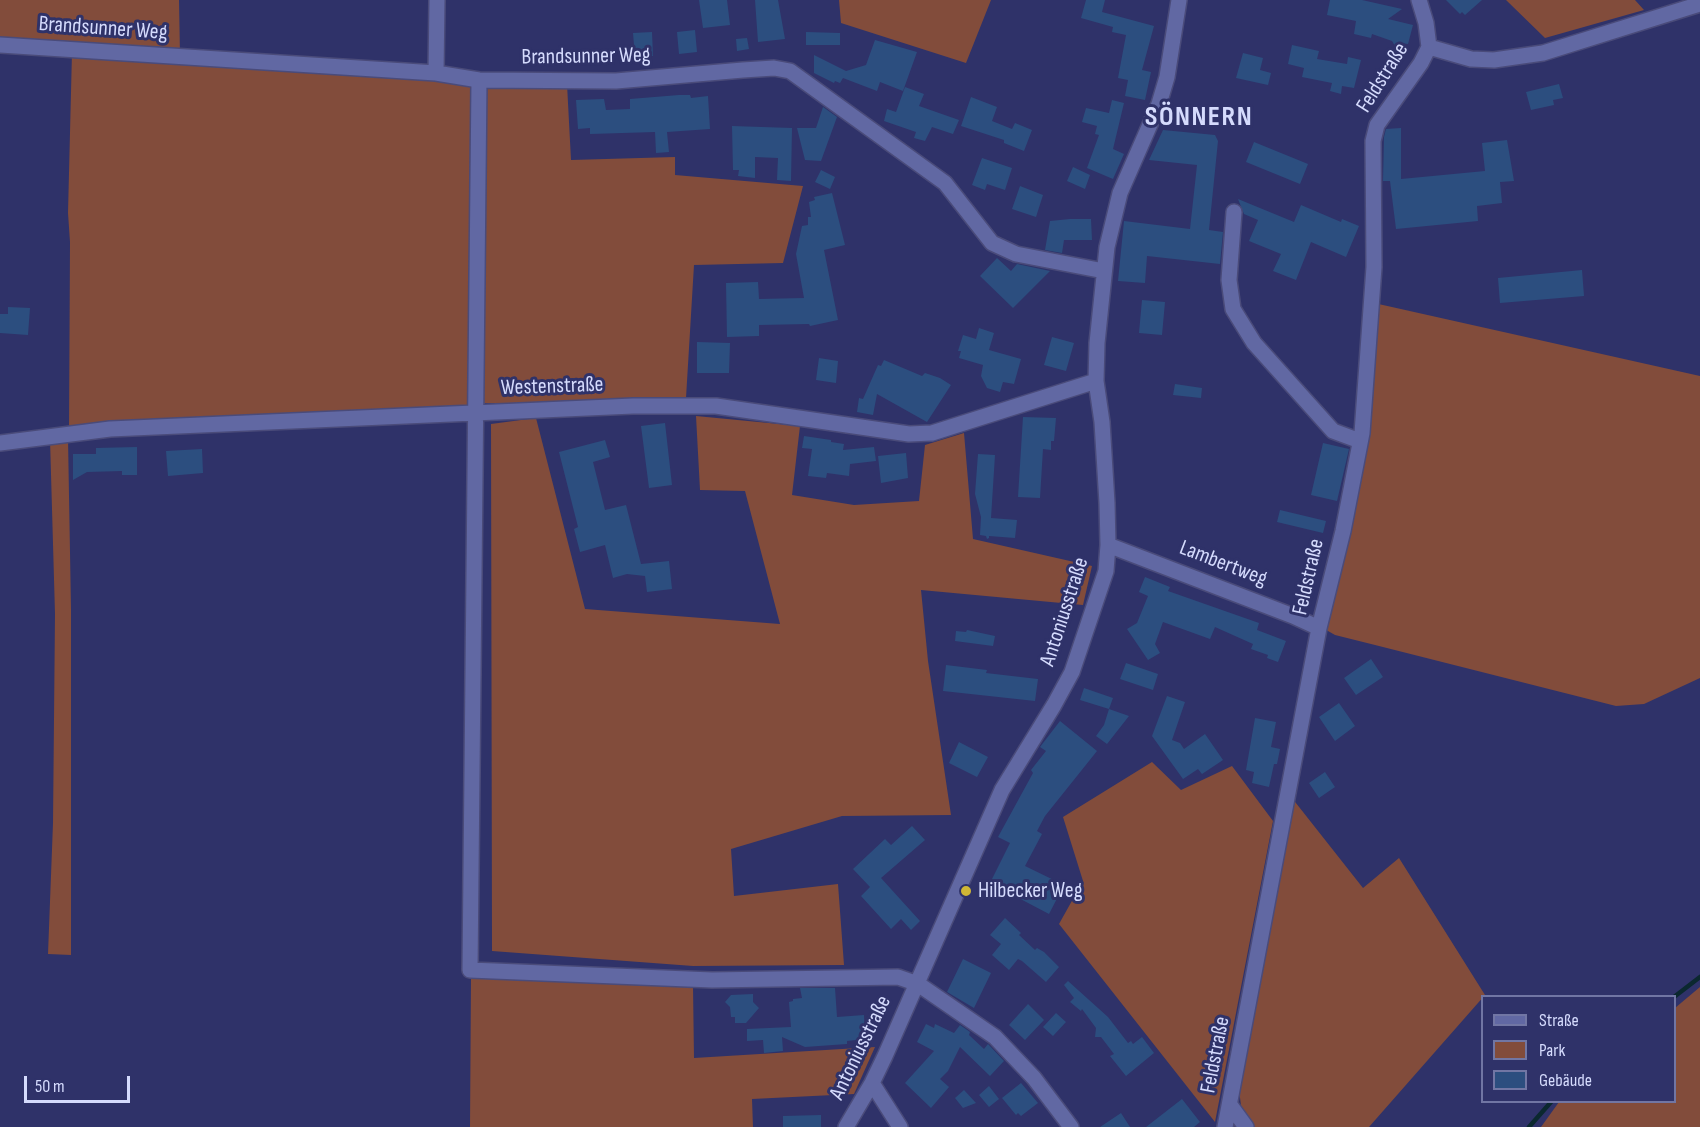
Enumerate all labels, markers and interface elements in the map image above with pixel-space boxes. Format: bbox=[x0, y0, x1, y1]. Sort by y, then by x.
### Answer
street label: Brandsunner Weg bbox=[38, 11, 168, 47]
street label: Feldstraße bbox=[1351, 38, 1415, 118]
street label: Brandsunner Weg bbox=[521, 43, 651, 71]
district label: SÖNNERN bbox=[1145, 101, 1253, 135]
street label: Westenstraße bbox=[500, 372, 604, 402]
street label: Lambertweg bbox=[1175, 535, 1271, 593]
street label: Feldstraße bbox=[1287, 536, 1331, 618]
street label: Antoniusstraße bbox=[1035, 554, 1095, 670]
place label: Hilbecker Weg bbox=[978, 878, 1082, 904]
marker: Hilbecker Weg bbox=[959, 884, 973, 898]
street label: Antoniusstraße bbox=[824, 992, 898, 1104]
legend bbox=[1481, 995, 1676, 1103]
text: Straße bbox=[1539, 1010, 1579, 1031]
street label: Feldstraße bbox=[1196, 1015, 1236, 1095]
text: Park bbox=[1539, 1040, 1565, 1061]
scale bar bbox=[27, 1064, 134, 1102]
text: Gebäude bbox=[1539, 1070, 1592, 1091]
text: 50 m bbox=[35, 1076, 65, 1097]

